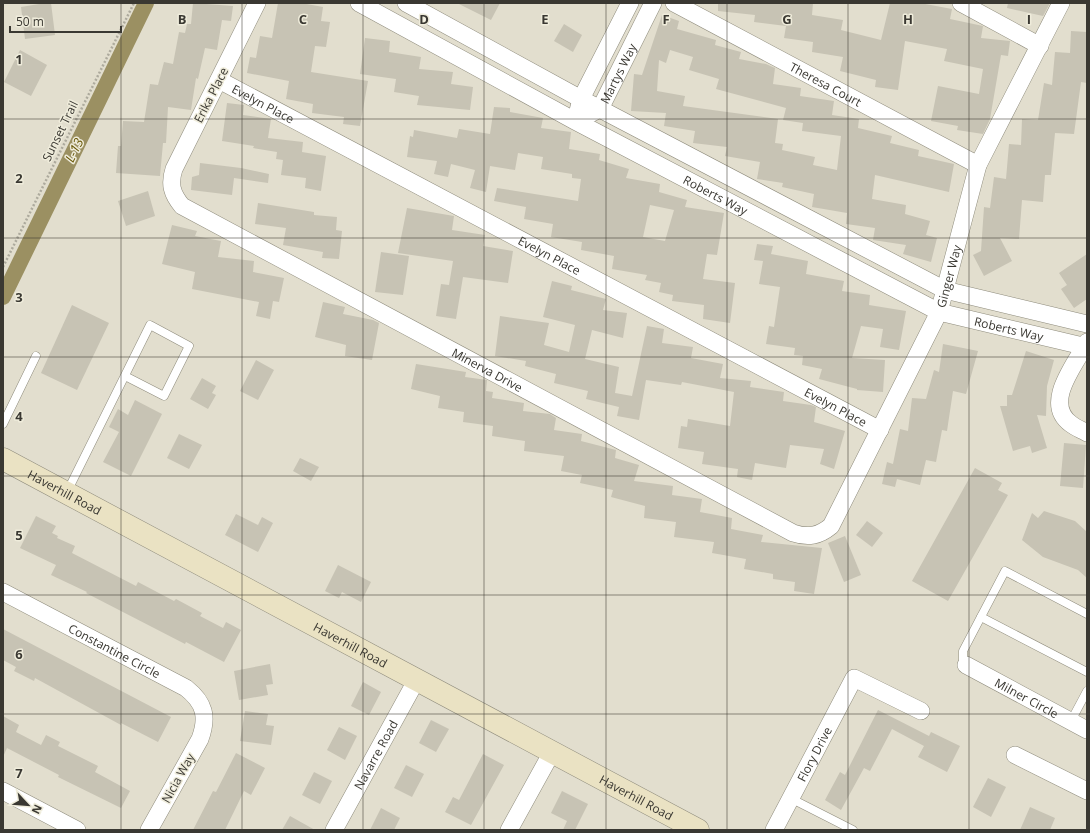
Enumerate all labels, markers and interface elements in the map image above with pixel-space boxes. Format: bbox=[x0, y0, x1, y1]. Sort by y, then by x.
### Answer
scale bar bbox=[10, 8, 121, 34]
text: B bbox=[178, 10, 187, 28]
text: C bbox=[299, 10, 307, 28]
text: D bbox=[419, 10, 429, 28]
text: E bbox=[541, 10, 549, 28]
text: F bbox=[662, 10, 670, 28]
text: G bbox=[782, 10, 792, 28]
text: H bbox=[903, 10, 913, 28]
text: I bbox=[1027, 10, 1031, 28]
text: 50 m bbox=[16, 13, 44, 30]
street label: Martys Way bbox=[596, 40, 640, 106]
text: 1 bbox=[15, 50, 23, 68]
street label: Theresa Court bbox=[787, 58, 865, 110]
street label: Erika Place bbox=[190, 64, 232, 126]
street label: Evelyn Place bbox=[229, 80, 298, 127]
street label: Sunset Trail bbox=[38, 98, 82, 164]
water label: L-13 bbox=[61, 135, 87, 165]
text: 2 bbox=[15, 169, 23, 187]
street label: Roberts Way bbox=[681, 171, 752, 219]
street label: Evelyn Place bbox=[515, 232, 584, 279]
street label: Ginger Way bbox=[932, 242, 965, 309]
text: 3 bbox=[15, 288, 23, 306]
street label: Roberts Way bbox=[973, 312, 1046, 345]
street label: Minerva Drive bbox=[449, 344, 526, 396]
street label: Evelyn Place bbox=[802, 383, 870, 430]
text: 4 bbox=[15, 407, 23, 425]
street label: Haverhill Road bbox=[25, 465, 105, 519]
text: 5 bbox=[15, 526, 23, 544]
street label: Haverhill Road bbox=[311, 618, 390, 671]
street label: Constantine Circle bbox=[66, 619, 164, 682]
text: 6 bbox=[15, 645, 23, 663]
street label: Milner Circle bbox=[992, 674, 1062, 722]
street label: Navarre Road bbox=[349, 717, 401, 792]
street label: Flory Drive bbox=[793, 723, 836, 784]
street label: Nicia Way bbox=[157, 749, 199, 806]
text: 7 bbox=[15, 764, 23, 782]
street label: Haverhill Road bbox=[596, 770, 676, 824]
north arrow bbox=[8, 785, 48, 825]
text: N bbox=[29, 802, 46, 817]

